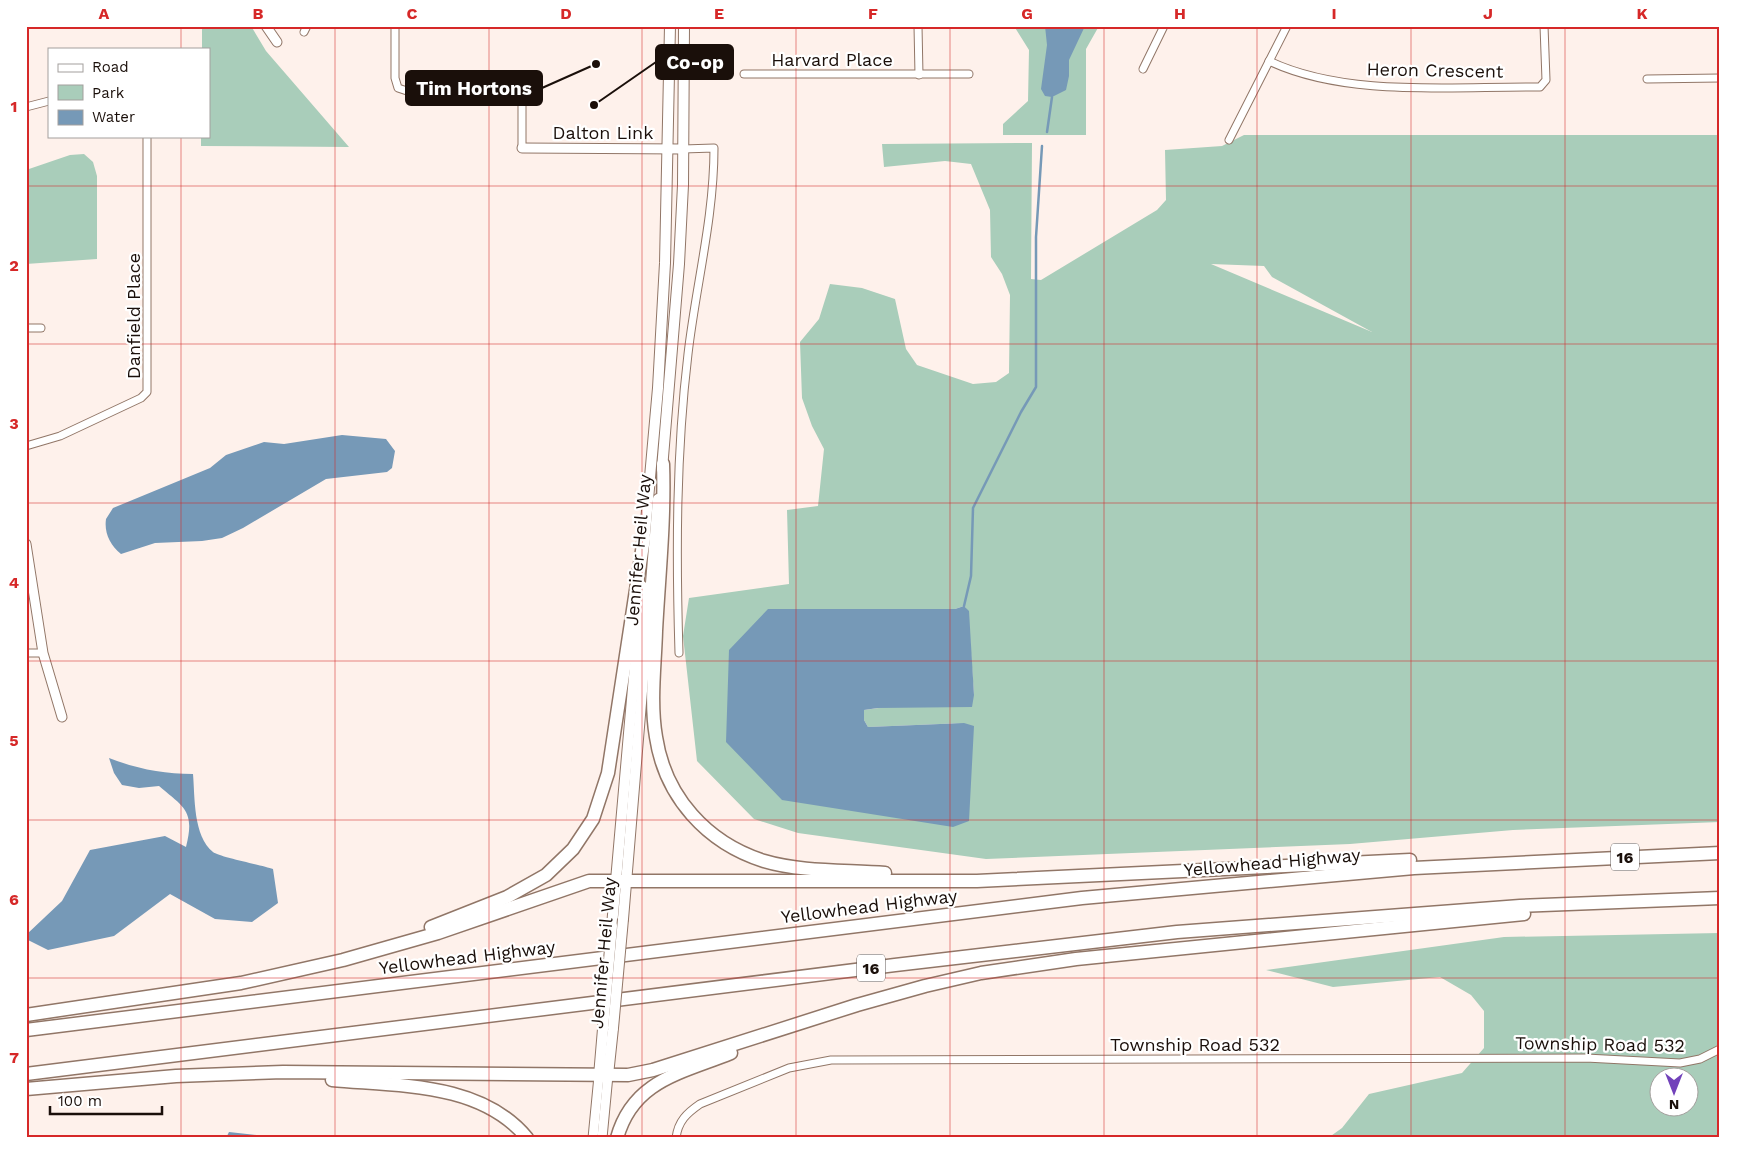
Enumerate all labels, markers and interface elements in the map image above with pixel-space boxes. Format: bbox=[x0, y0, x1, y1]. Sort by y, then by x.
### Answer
text: A bbox=[99, 4, 110, 23]
text: B bbox=[253, 4, 264, 23]
text: C bbox=[407, 4, 418, 23]
text: D bbox=[560, 4, 572, 23]
text: E bbox=[714, 4, 724, 23]
text: F bbox=[868, 4, 878, 23]
text: G bbox=[1021, 4, 1033, 23]
text: H bbox=[1174, 4, 1186, 23]
text: I bbox=[1331, 4, 1337, 23]
text: J bbox=[1483, 4, 1493, 23]
text: K bbox=[1636, 4, 1648, 23]
callout: Co-op bbox=[656, 45, 733, 79]
legend bbox=[48, 48, 210, 138]
street label: Harvard Place bbox=[771, 49, 893, 70]
text: Co-op bbox=[666, 51, 724, 74]
text: Road bbox=[92, 58, 129, 76]
street label: Heron Crescent bbox=[1366, 58, 1504, 82]
callout: Tim Hortons bbox=[406, 71, 542, 105]
text: Tim Hortons bbox=[416, 77, 532, 100]
text: Park bbox=[92, 84, 125, 102]
text: 1 bbox=[11, 97, 17, 116]
text: Water bbox=[92, 108, 135, 126]
street label: Dalton Link bbox=[553, 122, 653, 143]
street label: Danfield Place bbox=[123, 253, 144, 379]
text: 2 bbox=[9, 256, 19, 275]
text: 3 bbox=[9, 414, 19, 433]
street label: Jennifer Heil Way bbox=[621, 473, 655, 627]
text: 4 bbox=[9, 573, 19, 592]
text: 5 bbox=[9, 731, 19, 750]
street label: Yellowhead Highway bbox=[1183, 844, 1362, 880]
road number: 16 bbox=[1611, 844, 1639, 870]
street label: Jennifer Heil Way bbox=[586, 876, 620, 1030]
street label: Yellowhead Highway bbox=[780, 885, 959, 927]
text: 6 bbox=[9, 890, 19, 909]
street label: Yellowhead Highway bbox=[378, 936, 557, 978]
road number: 16 bbox=[857, 954, 885, 981]
street label: Township Road 532 bbox=[1515, 1032, 1685, 1056]
street label: Township Road 532 bbox=[1110, 1034, 1280, 1055]
text: 7 bbox=[9, 1048, 19, 1067]
north arrow bbox=[1648, 1066, 1698, 1116]
scale bar bbox=[50, 1084, 162, 1116]
text: 100 m bbox=[58, 1092, 102, 1110]
text: N bbox=[1669, 1097, 1679, 1113]

